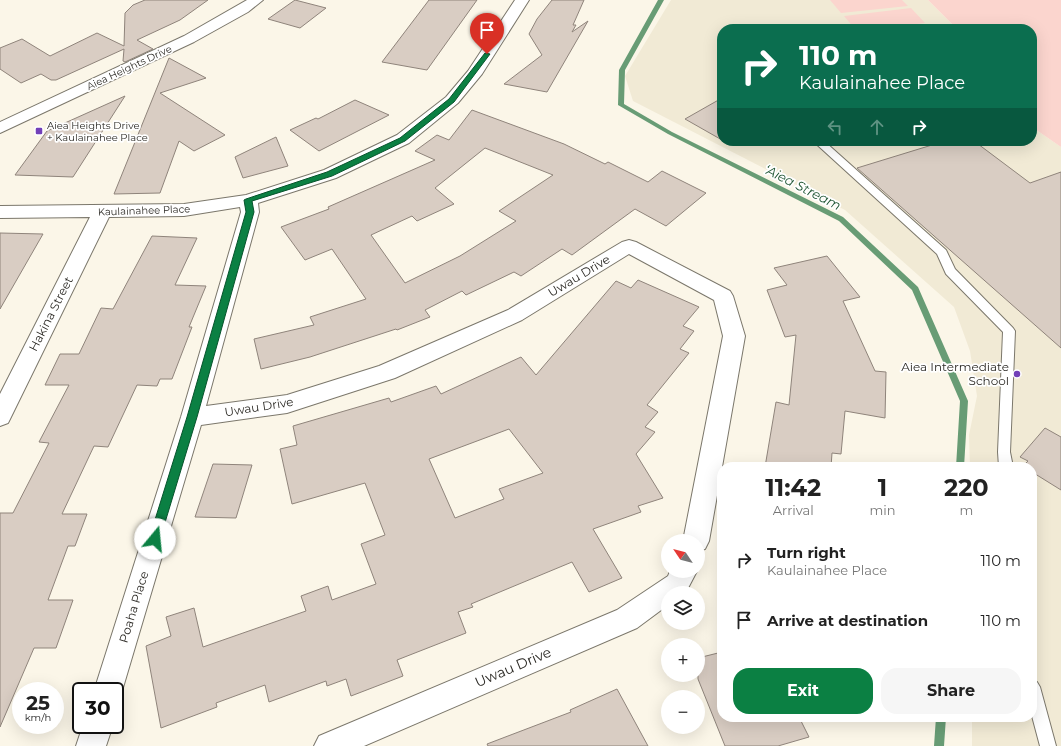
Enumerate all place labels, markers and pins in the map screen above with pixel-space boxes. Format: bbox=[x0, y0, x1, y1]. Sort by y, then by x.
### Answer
pin bbox=[470, 13, 504, 54]
place label: Aiea Heights Drive + Kaulainahee Place bbox=[47, 119, 148, 144]
marker: Aiea Heights Drive + Kaulainahee Place bbox=[34, 126, 44, 136]
place label: Aiea Intermediate School bbox=[901, 359, 1009, 388]
marker: Aiea Intermediate School bbox=[1012, 369, 1022, 379]

